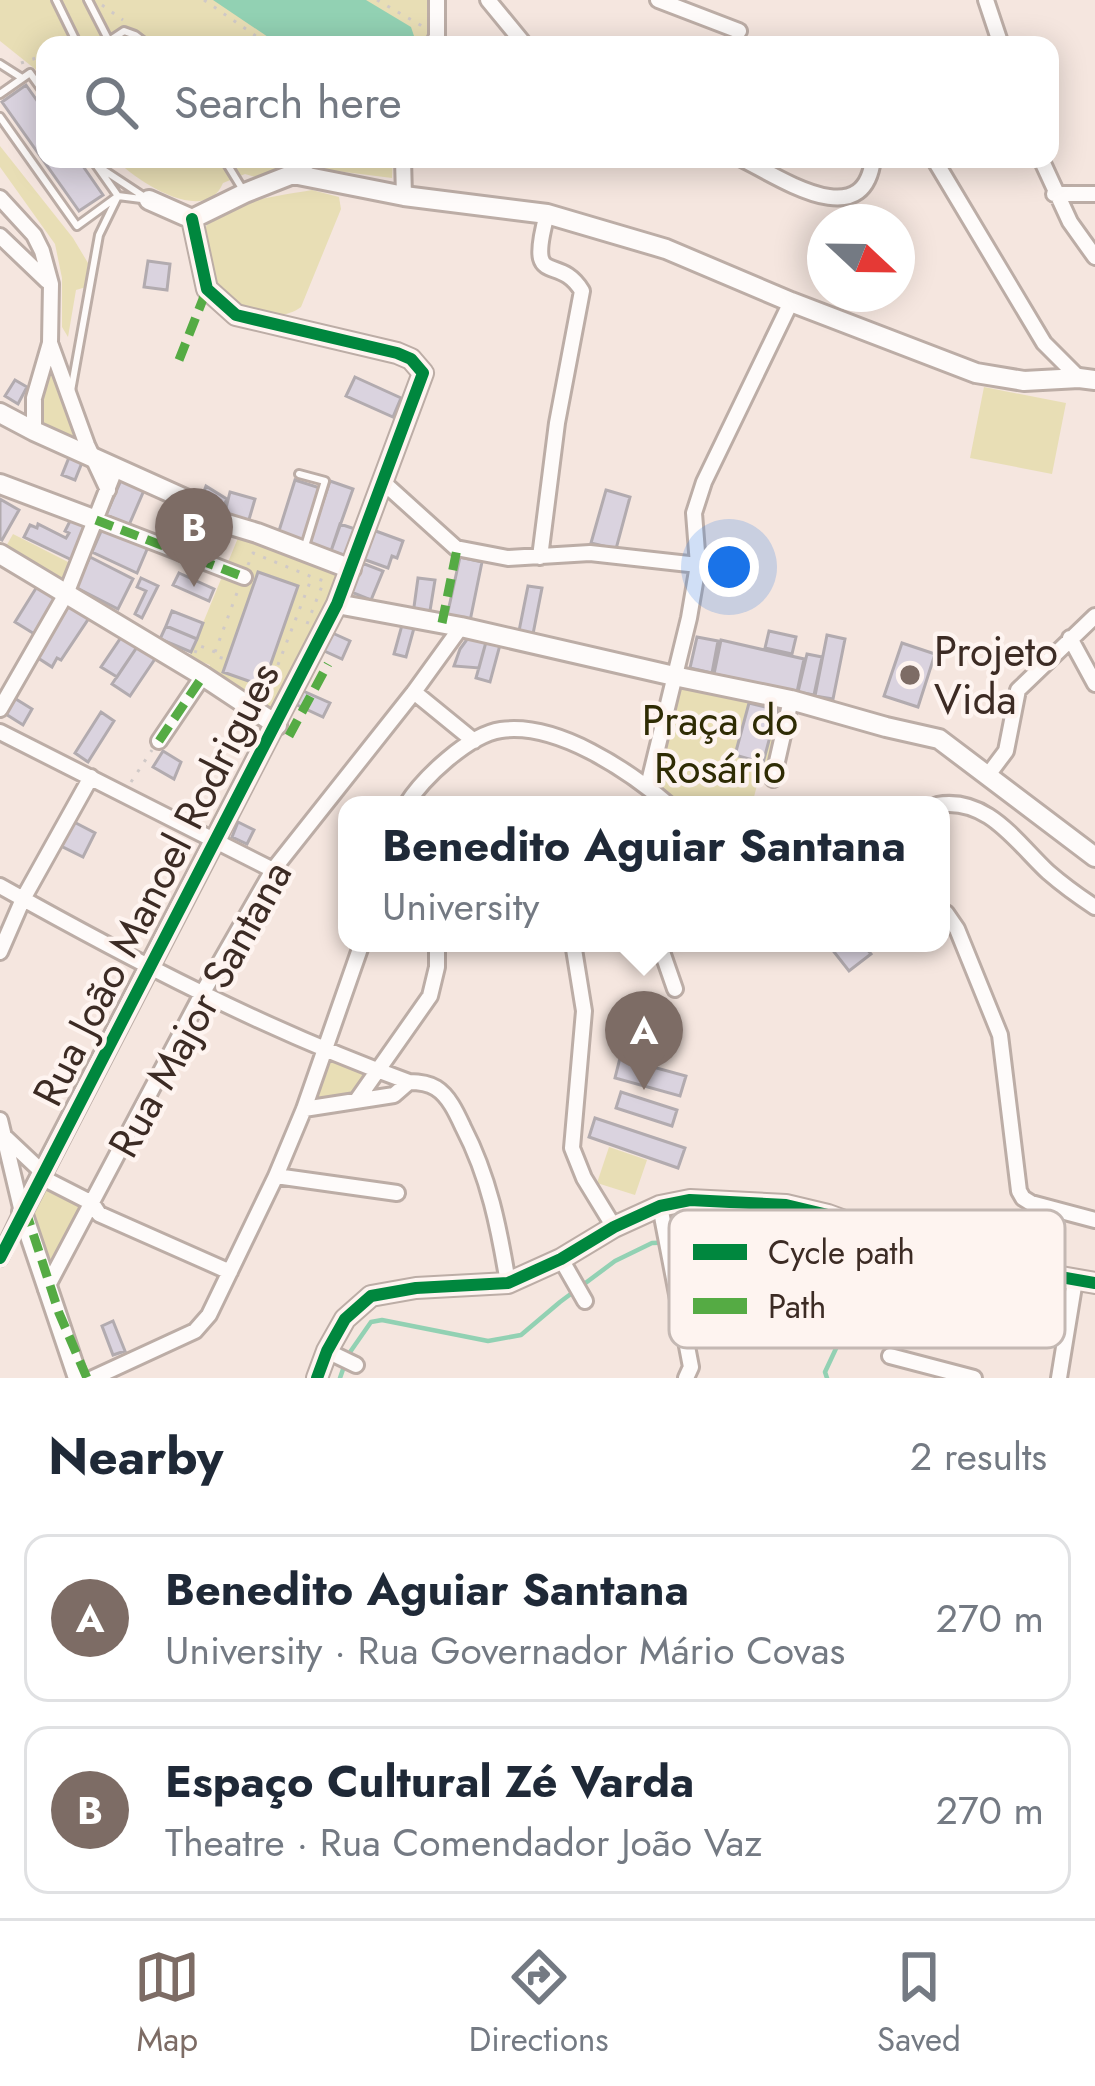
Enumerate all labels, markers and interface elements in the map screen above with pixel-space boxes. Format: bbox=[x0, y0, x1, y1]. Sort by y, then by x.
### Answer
search box bbox=[36, 36, 1059, 168]
icon: search bbox=[78, 69, 144, 135]
text: Search here bbox=[174, 70, 402, 135]
north arrow bbox=[807, 204, 915, 312]
pin: B bbox=[155, 488, 233, 587]
your location bbox=[699, 537, 759, 597]
place label: Projeto Vida bbox=[934, 621, 1058, 730]
street label: Rua João Manoel Rodrigues bbox=[17, 652, 295, 1116]
marker: Projeto Vida bbox=[897, 662, 923, 688]
park label: Praça do Rosário bbox=[642, 690, 798, 799]
popup bbox=[338, 796, 950, 952]
text: Benedito Aguiar Santana bbox=[382, 813, 906, 878]
street label: Rua Major Santana bbox=[93, 850, 307, 1168]
text: University bbox=[382, 878, 540, 935]
pin: A bbox=[605, 991, 683, 1090]
legend bbox=[669, 1210, 1065, 1348]
text: Cycle path bbox=[768, 1229, 915, 1276]
text: Path bbox=[768, 1283, 826, 1330]
text: Nearby bbox=[48, 1419, 223, 1493]
text: 2 results bbox=[910, 1428, 1047, 1485]
text: Benedito Aguiar Santana bbox=[165, 1557, 689, 1622]
text: A bbox=[76, 1590, 104, 1647]
text: 270 m bbox=[936, 1590, 1044, 1647]
text: University · Rua Governador Mário Covas bbox=[165, 1622, 845, 1679]
text: Espaço Cultural Zé Varda bbox=[165, 1749, 694, 1814]
text: B bbox=[77, 1782, 103, 1839]
text: 270 m bbox=[936, 1782, 1044, 1839]
text: Theatre · Rua Comendador João Vaz bbox=[165, 1814, 762, 1871]
tab: Map bbox=[134, 1944, 200, 2063]
tab: Directions bbox=[469, 1944, 609, 2063]
tab: Saved bbox=[877, 1944, 961, 2063]

